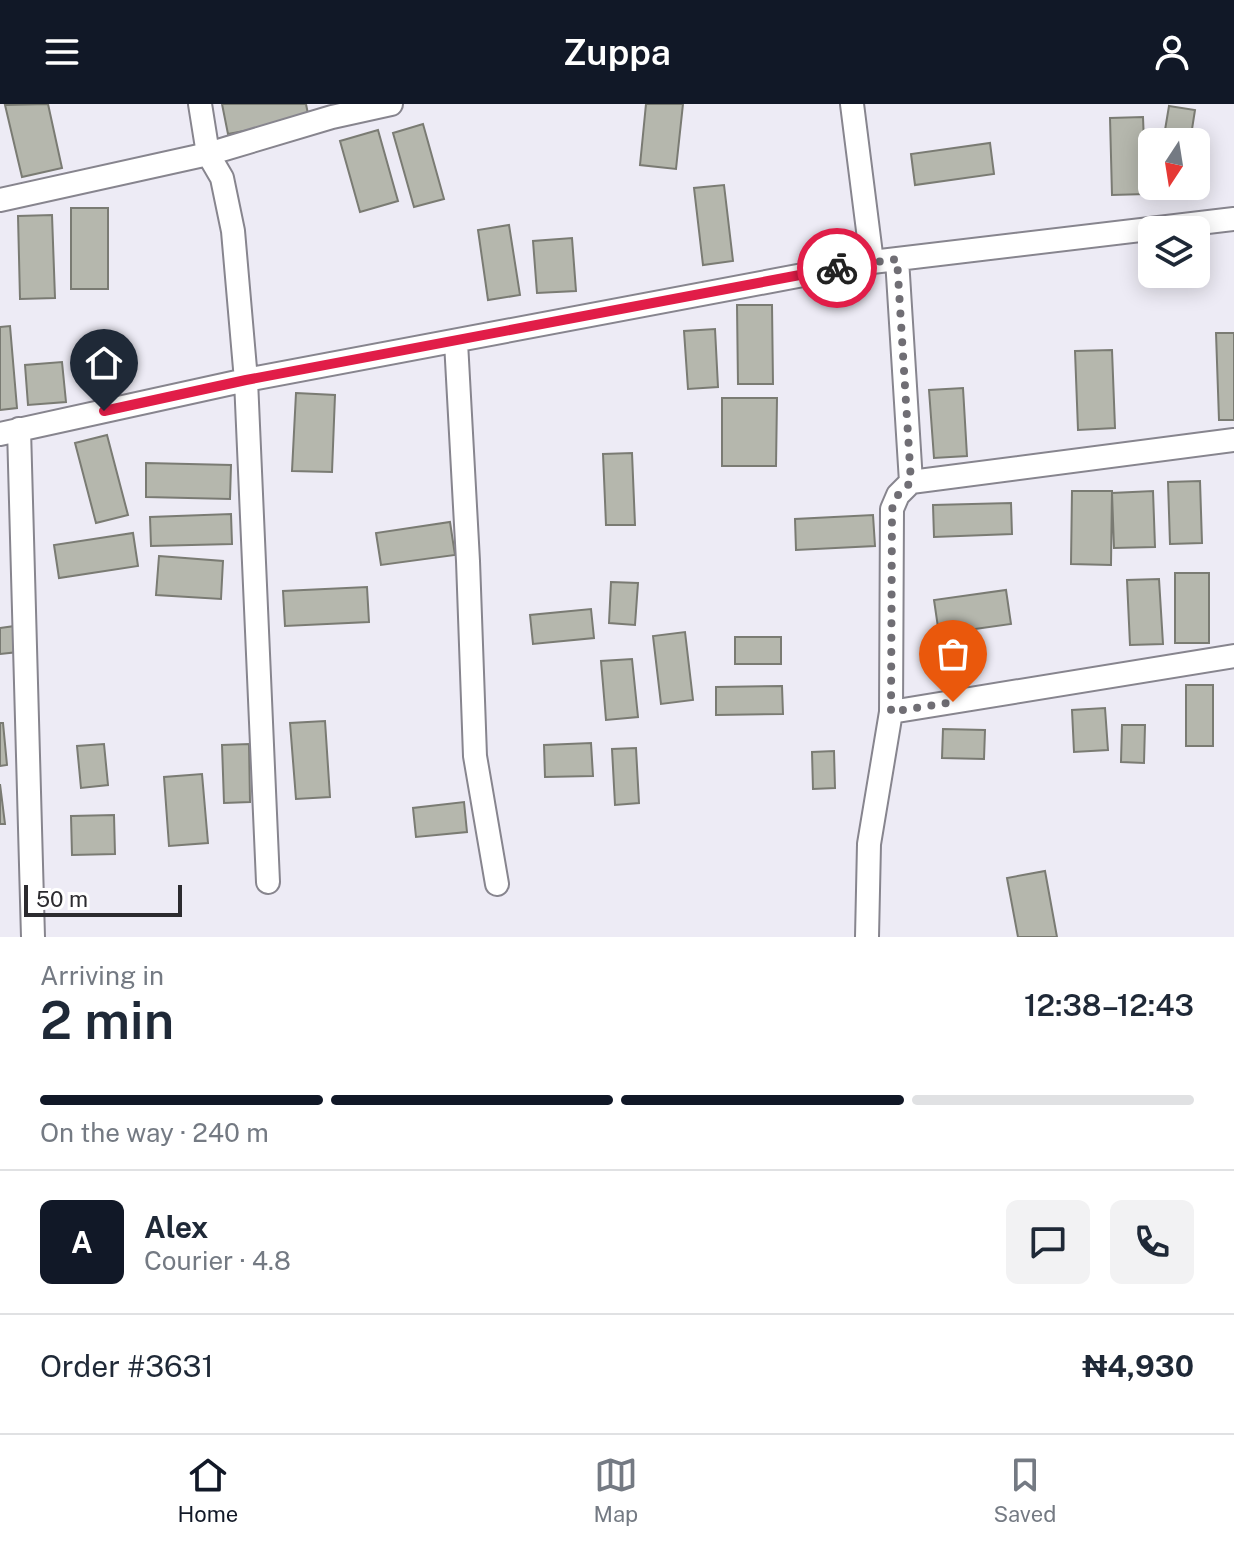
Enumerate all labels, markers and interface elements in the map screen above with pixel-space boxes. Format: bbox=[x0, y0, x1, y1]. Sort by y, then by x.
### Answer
icon: menu bbox=[40, 30, 84, 74]
icon: person bbox=[1150, 30, 1194, 74]
text: Zuppa bbox=[563, 31, 671, 73]
north arrow bbox=[1138, 128, 1210, 200]
map controls bbox=[1138, 128, 1210, 288]
button: layers bbox=[1138, 216, 1210, 288]
courier bbox=[797, 228, 877, 308]
icon: bike bbox=[815, 246, 859, 290]
pin bbox=[70, 329, 138, 411]
icon: home bbox=[82, 341, 126, 385]
pin bbox=[919, 620, 987, 702]
icon: bag bbox=[931, 632, 975, 676]
scale bar bbox=[24, 881, 182, 917]
text: 50 m bbox=[36, 886, 88, 912]
text: Arriving in bbox=[40, 960, 164, 991]
text: 12:38–12:43 bbox=[1024, 987, 1194, 1023]
text: 2 min bbox=[40, 990, 174, 1051]
text: On the way · 240 m bbox=[40, 1117, 269, 1148]
button: chat bbox=[1006, 1200, 1090, 1284]
button: phone bbox=[1110, 1200, 1194, 1284]
text: Alex bbox=[144, 1209, 208, 1245]
text: A bbox=[71, 1224, 93, 1260]
text: Courier · 4.8 bbox=[144, 1245, 291, 1276]
text: Order #3631 bbox=[40, 1348, 214, 1384]
text: ₦4,930 bbox=[1082, 1348, 1194, 1384]
tab: Home bbox=[178, 1453, 238, 1527]
tab: Map bbox=[593, 1453, 638, 1527]
tab: Saved bbox=[993, 1453, 1056, 1527]

